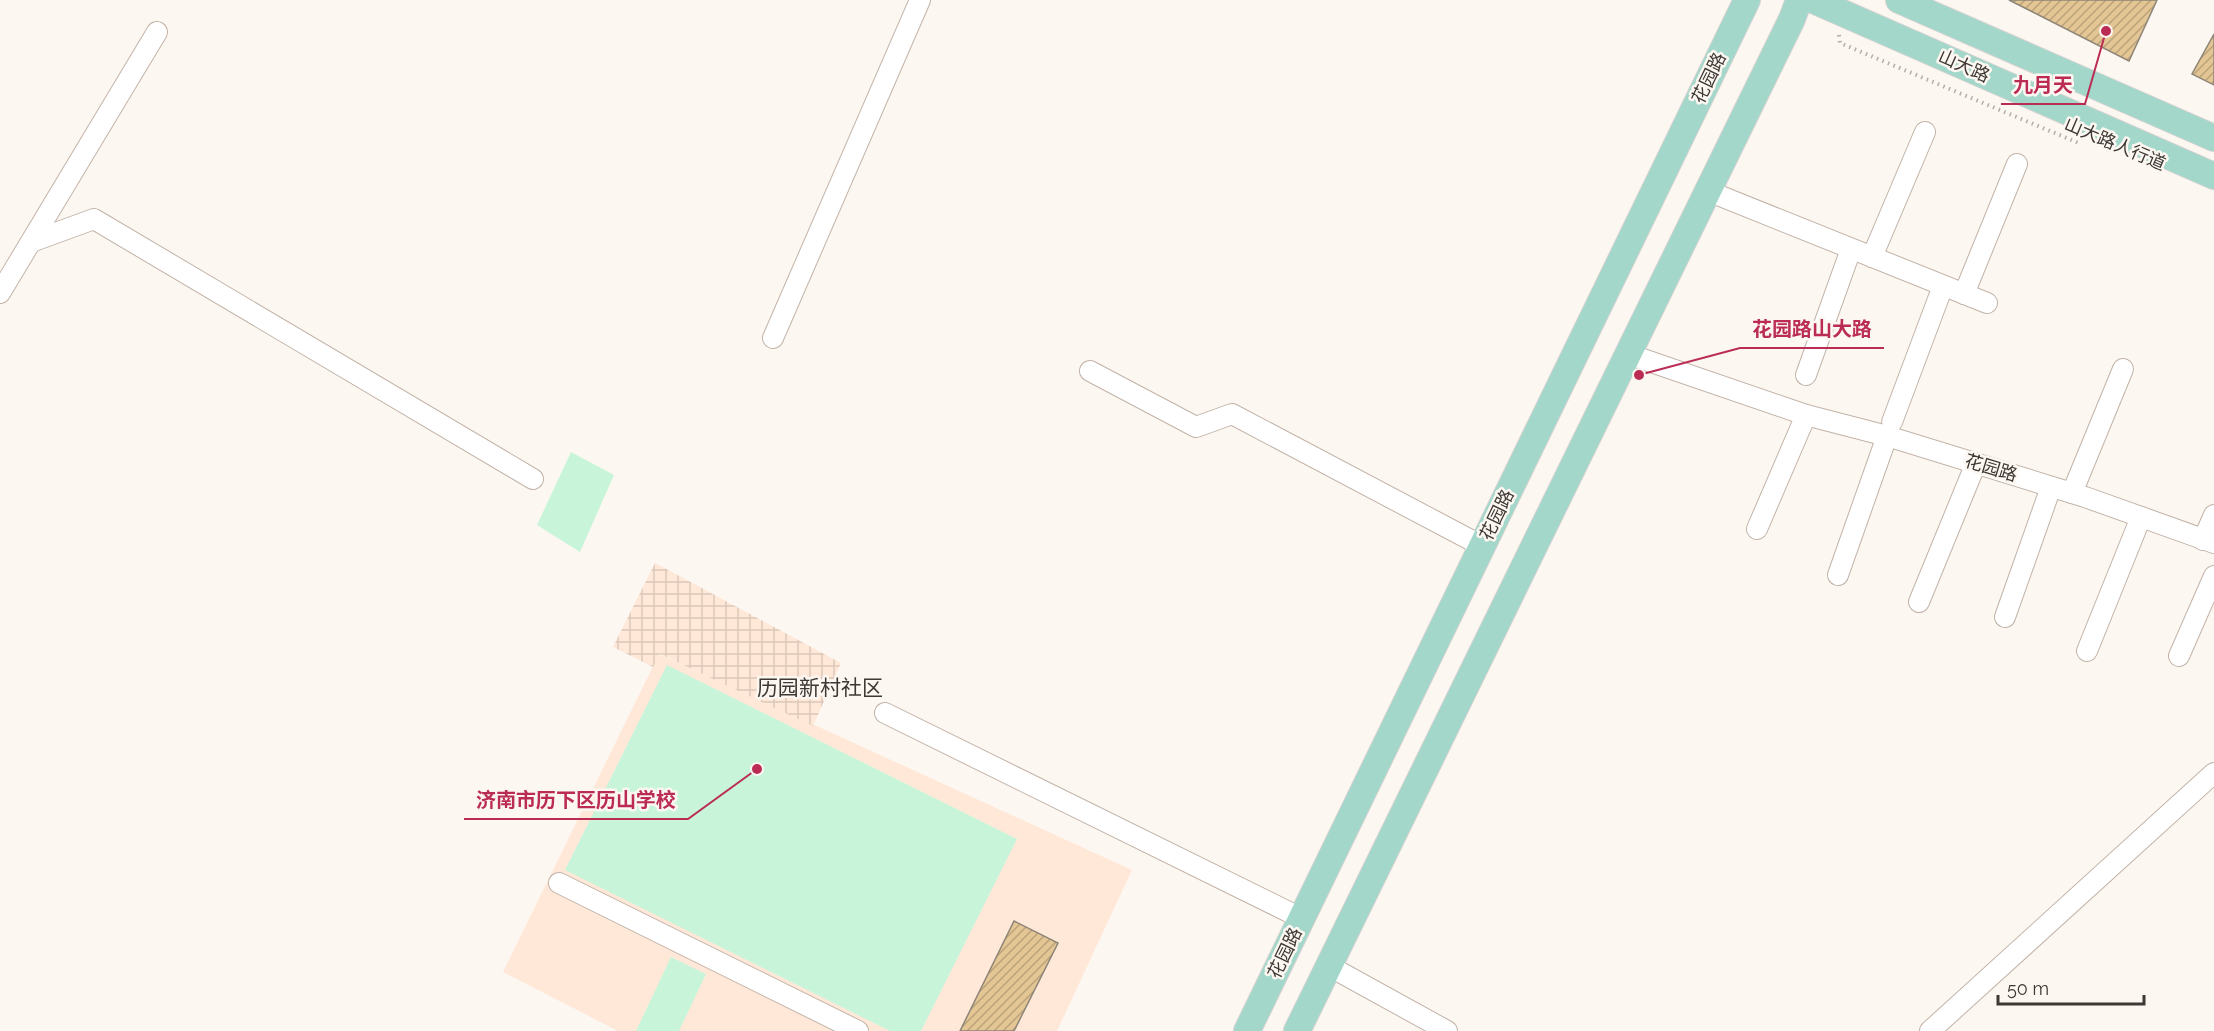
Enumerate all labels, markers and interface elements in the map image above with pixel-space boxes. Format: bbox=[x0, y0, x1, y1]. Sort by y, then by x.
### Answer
street label: 山大路 bbox=[1935, 45, 1993, 86]
street label: 花园路 bbox=[1687, 49, 1730, 107]
callout: 九月天 bbox=[2001, 66, 2085, 104]
text: 九月天 bbox=[2013, 73, 2073, 97]
street label: 山大路人行道 bbox=[2061, 113, 2169, 174]
callout: 花园路山大路 bbox=[1740, 310, 1884, 348]
text: 花园路山大路 bbox=[1752, 317, 1872, 341]
street label: 花园路 bbox=[1962, 450, 2020, 485]
street label: 花园路 bbox=[1475, 486, 1518, 544]
district label: 历园新村社区 bbox=[757, 675, 883, 700]
callout: 济南市历下区历山学校 bbox=[464, 781, 688, 819]
text: 济南市历下区历山学校 bbox=[476, 788, 676, 812]
street label: 花园路 bbox=[1263, 924, 1306, 982]
scale bar bbox=[1998, 968, 2144, 1006]
text: 50 m bbox=[2007, 978, 2049, 999]

